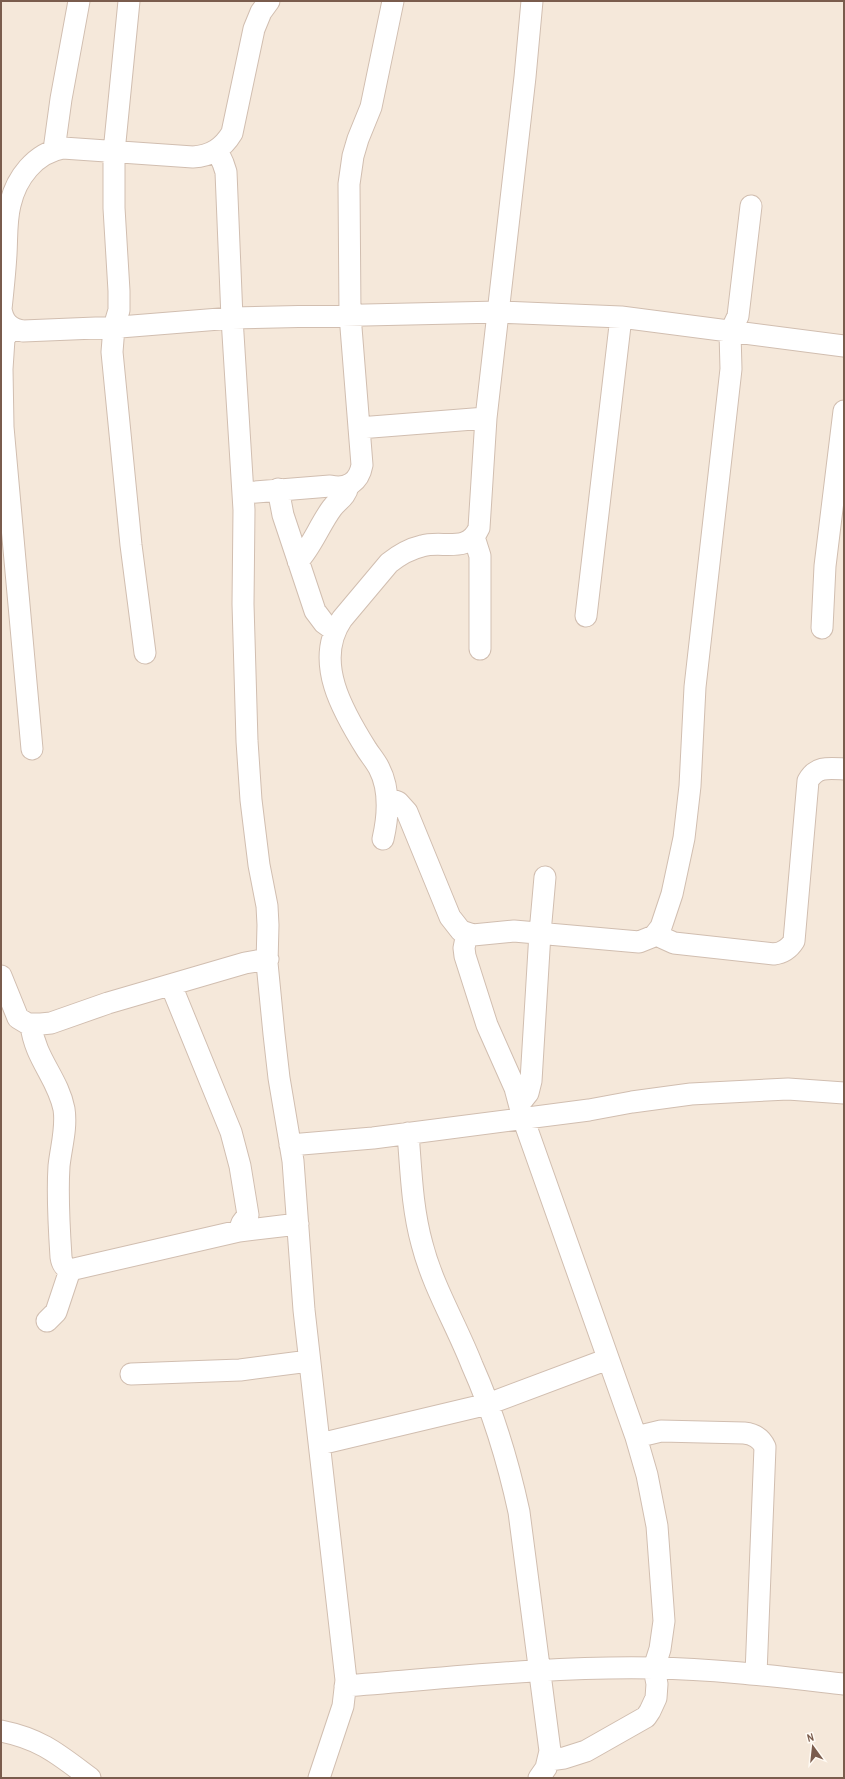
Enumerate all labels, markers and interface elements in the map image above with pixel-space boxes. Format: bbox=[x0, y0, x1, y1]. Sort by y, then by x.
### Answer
north arrow bbox=[793, 1727, 833, 1767]
text: N bbox=[805, 1730, 815, 1745]

